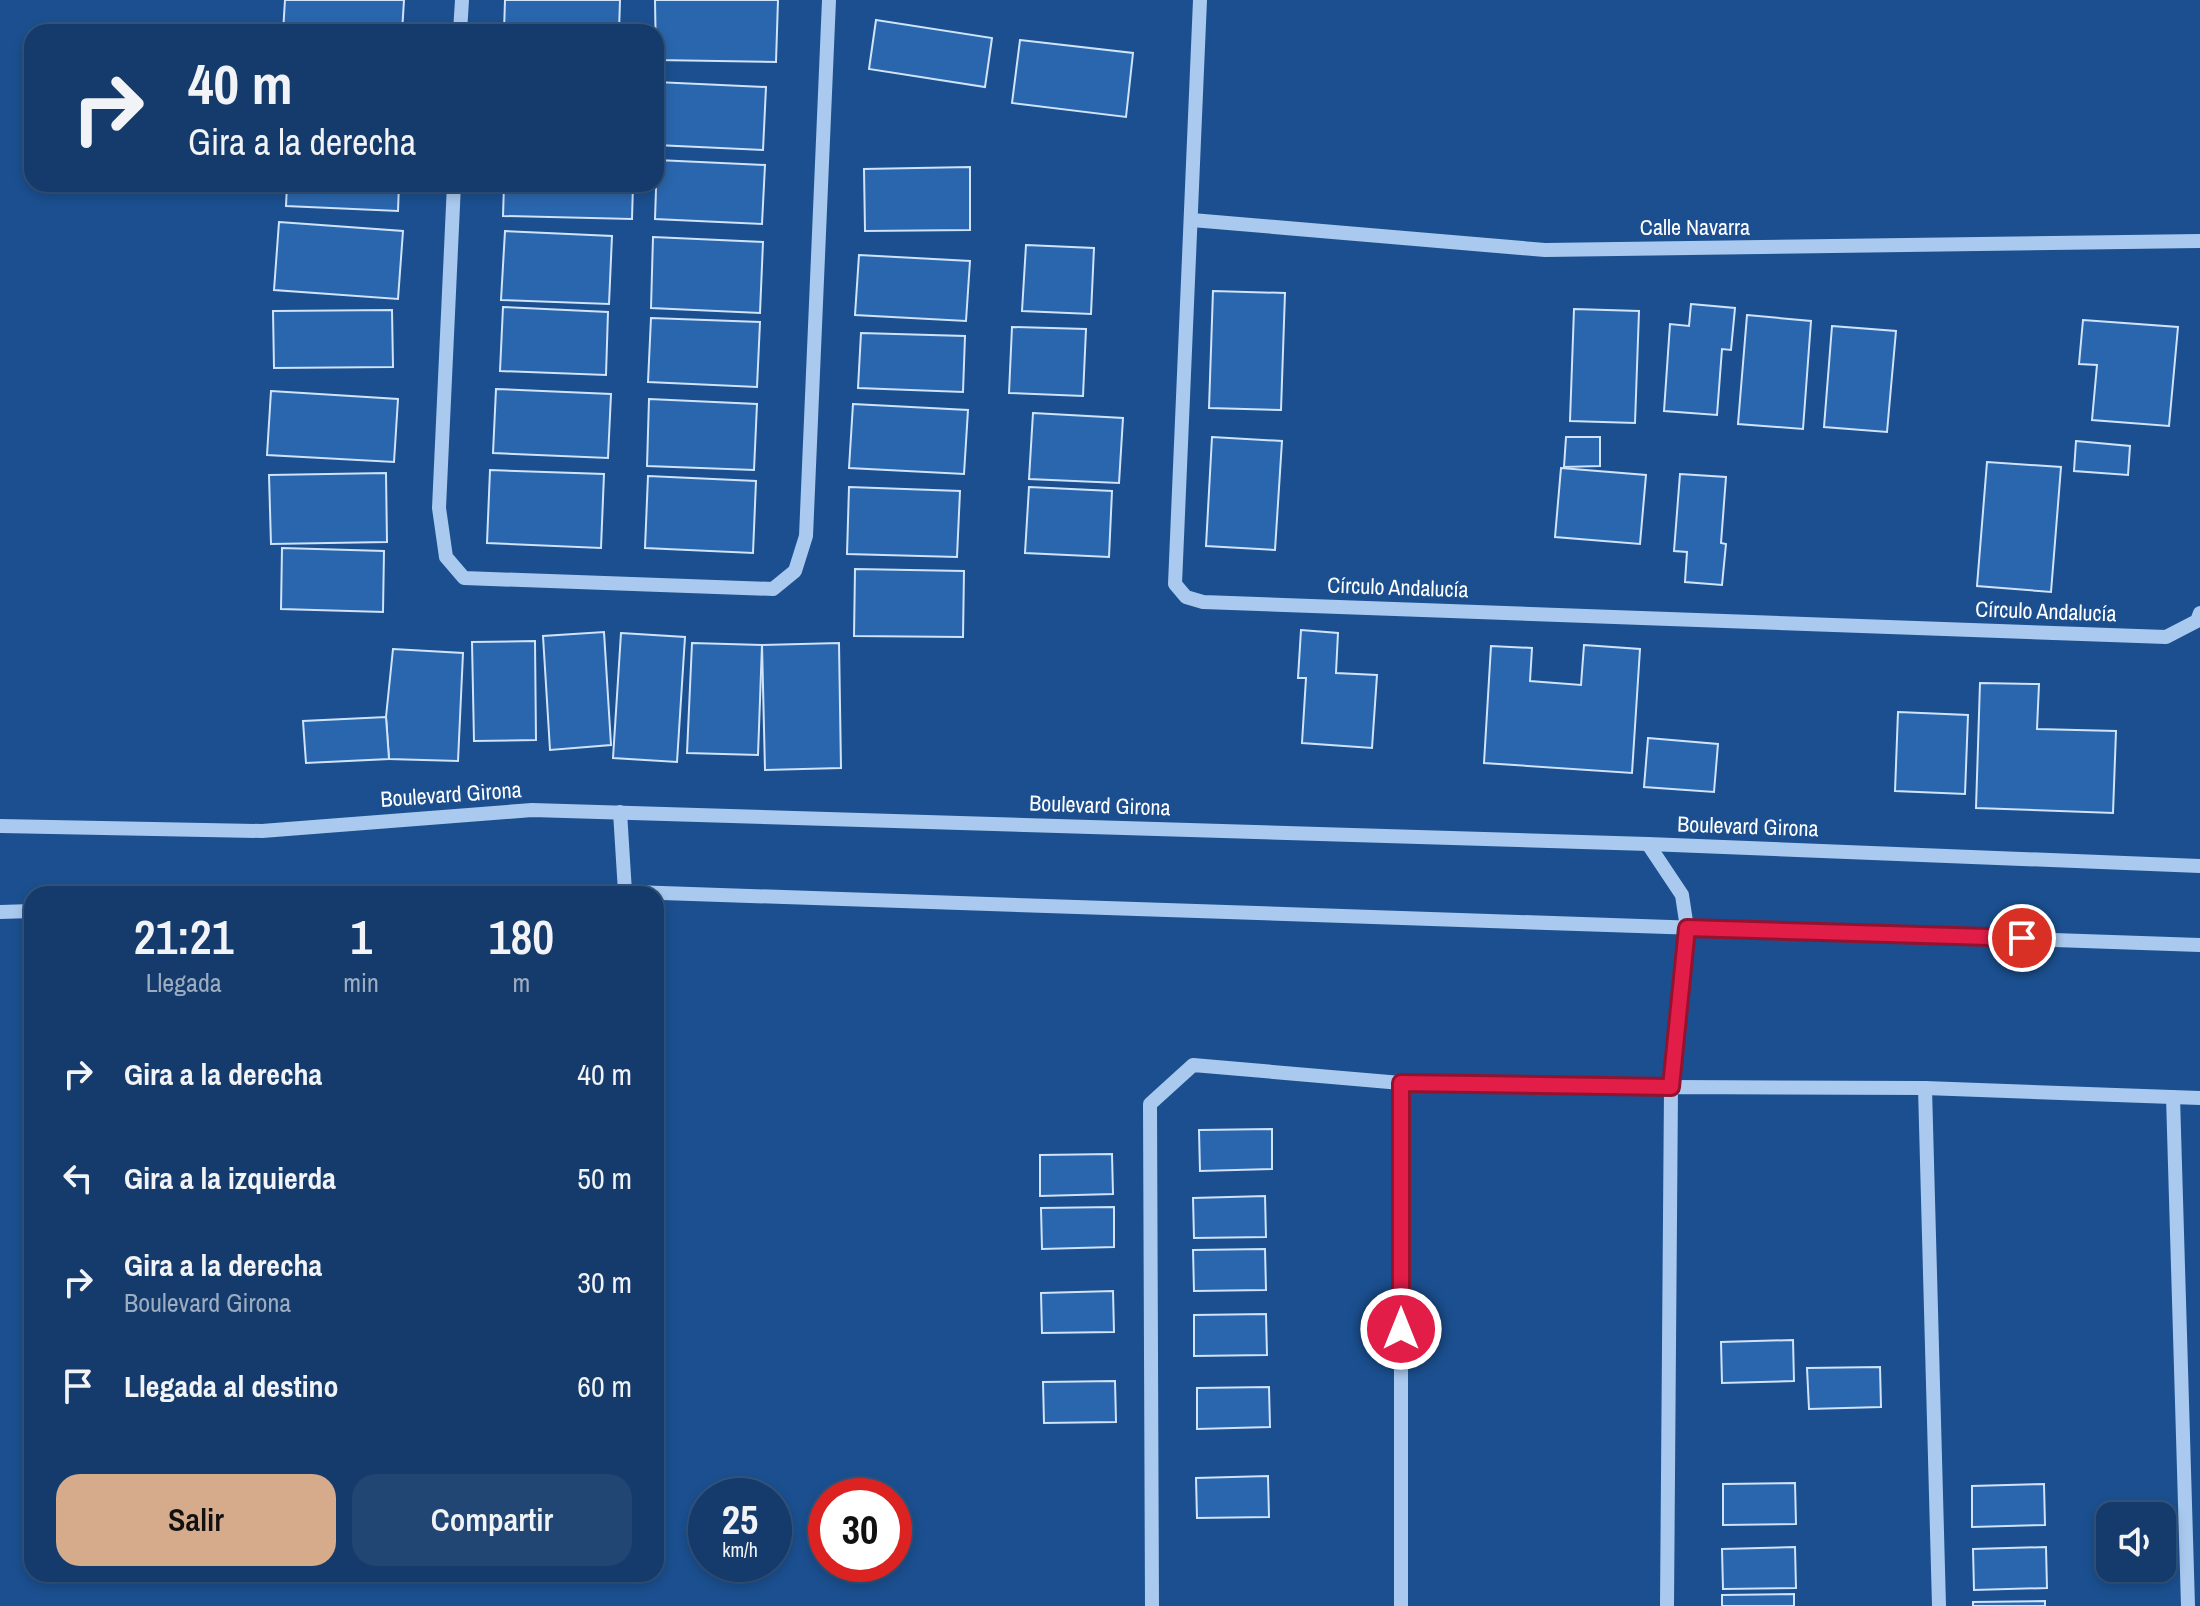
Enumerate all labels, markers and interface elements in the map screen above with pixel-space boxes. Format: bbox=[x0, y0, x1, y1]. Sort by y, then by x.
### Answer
text: 40 m bbox=[188, 46, 293, 121]
icon: right bbox=[56, 56, 160, 160]
text: Gira a la derecha bbox=[188, 118, 416, 166]
street label: Calle Navarra bbox=[1640, 212, 1750, 242]
street label: Círculo Andalucía bbox=[1327, 570, 1469, 604]
street label: Círculo Andalucía bbox=[1975, 594, 2117, 628]
street label: Boulevard Girona bbox=[379, 774, 523, 814]
street label: Boulevard Girona bbox=[1029, 788, 1171, 822]
street label: Boulevard Girona bbox=[1677, 809, 1819, 843]
text: 21:21 bbox=[134, 904, 234, 969]
text: 1 bbox=[350, 904, 372, 969]
text: 180 bbox=[489, 904, 554, 969]
pin bbox=[1988, 904, 2056, 972]
icon: arrive bbox=[2000, 916, 2044, 960]
text: Llegada bbox=[146, 965, 222, 1000]
text: min bbox=[343, 965, 379, 1000]
text: m bbox=[513, 965, 530, 1000]
icon: right bbox=[56, 1052, 100, 1096]
text: Gira a la derecha bbox=[124, 1054, 322, 1094]
text: 40 m bbox=[577, 1054, 632, 1094]
icon: left bbox=[56, 1156, 100, 1200]
text: Gira a la izquierda bbox=[124, 1158, 336, 1198]
text: 50 m bbox=[577, 1158, 632, 1198]
text: Gira a la derecha bbox=[124, 1245, 322, 1285]
icon: right bbox=[56, 1260, 100, 1304]
text: 30 m bbox=[577, 1262, 632, 1302]
text: Boulevard Girona bbox=[124, 1285, 291, 1320]
position arrow bbox=[1359, 1287, 1443, 1371]
icon: arrive bbox=[56, 1364, 100, 1408]
text: Llegada al destino bbox=[124, 1366, 339, 1406]
text: 60 m bbox=[577, 1366, 632, 1406]
button: Salir bbox=[56, 1474, 336, 1566]
button: Compartir bbox=[352, 1474, 632, 1566]
speed limit sign: 30 bbox=[808, 1478, 912, 1582]
text: 25 bbox=[722, 1493, 758, 1546]
map controls bbox=[2096, 1502, 2176, 1582]
button: sound bbox=[2096, 1502, 2176, 1582]
text: km/h bbox=[722, 1536, 758, 1563]

